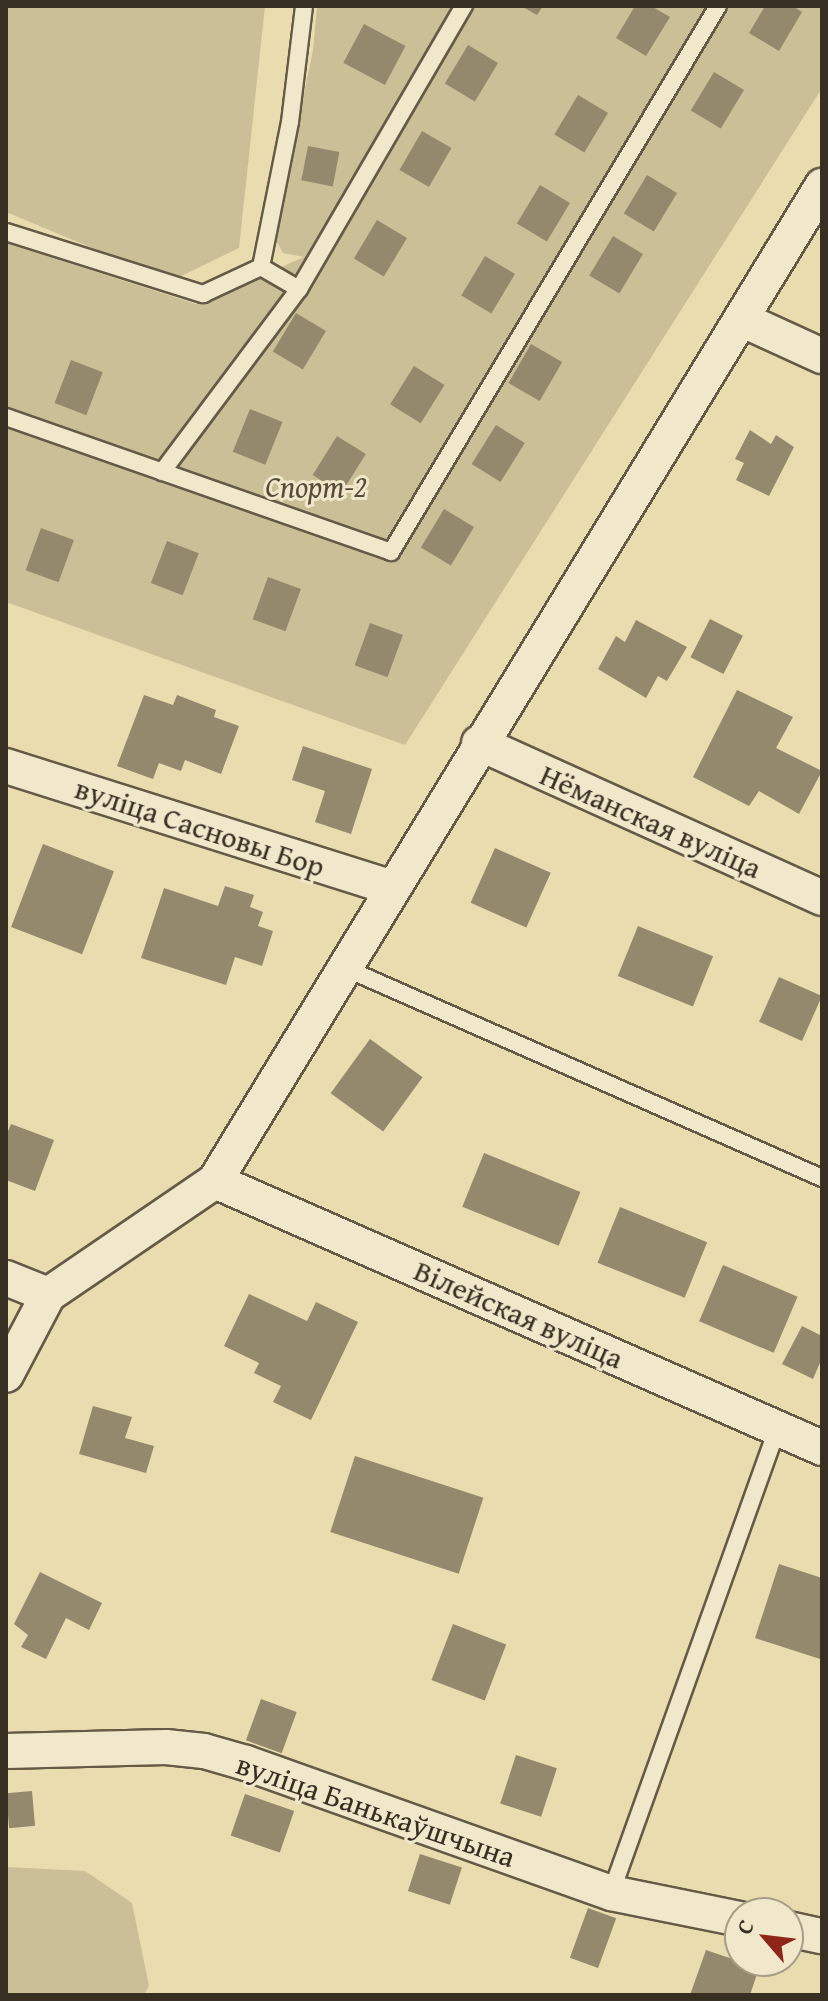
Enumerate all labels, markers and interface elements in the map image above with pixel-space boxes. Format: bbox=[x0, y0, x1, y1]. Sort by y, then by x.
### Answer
park label: Спорт-2 bbox=[265, 468, 367, 504]
street label: Нёманская вуліца bbox=[535, 756, 767, 886]
street label: вуліца Сасновы Бор bbox=[71, 770, 329, 884]
street label: Вілейская вуліца bbox=[409, 1252, 629, 1376]
street label: вуліца Банькаўшчына bbox=[232, 1745, 520, 1875]
north arrow bbox=[724, 1897, 804, 1977]
text: С bbox=[728, 1914, 762, 1940]

